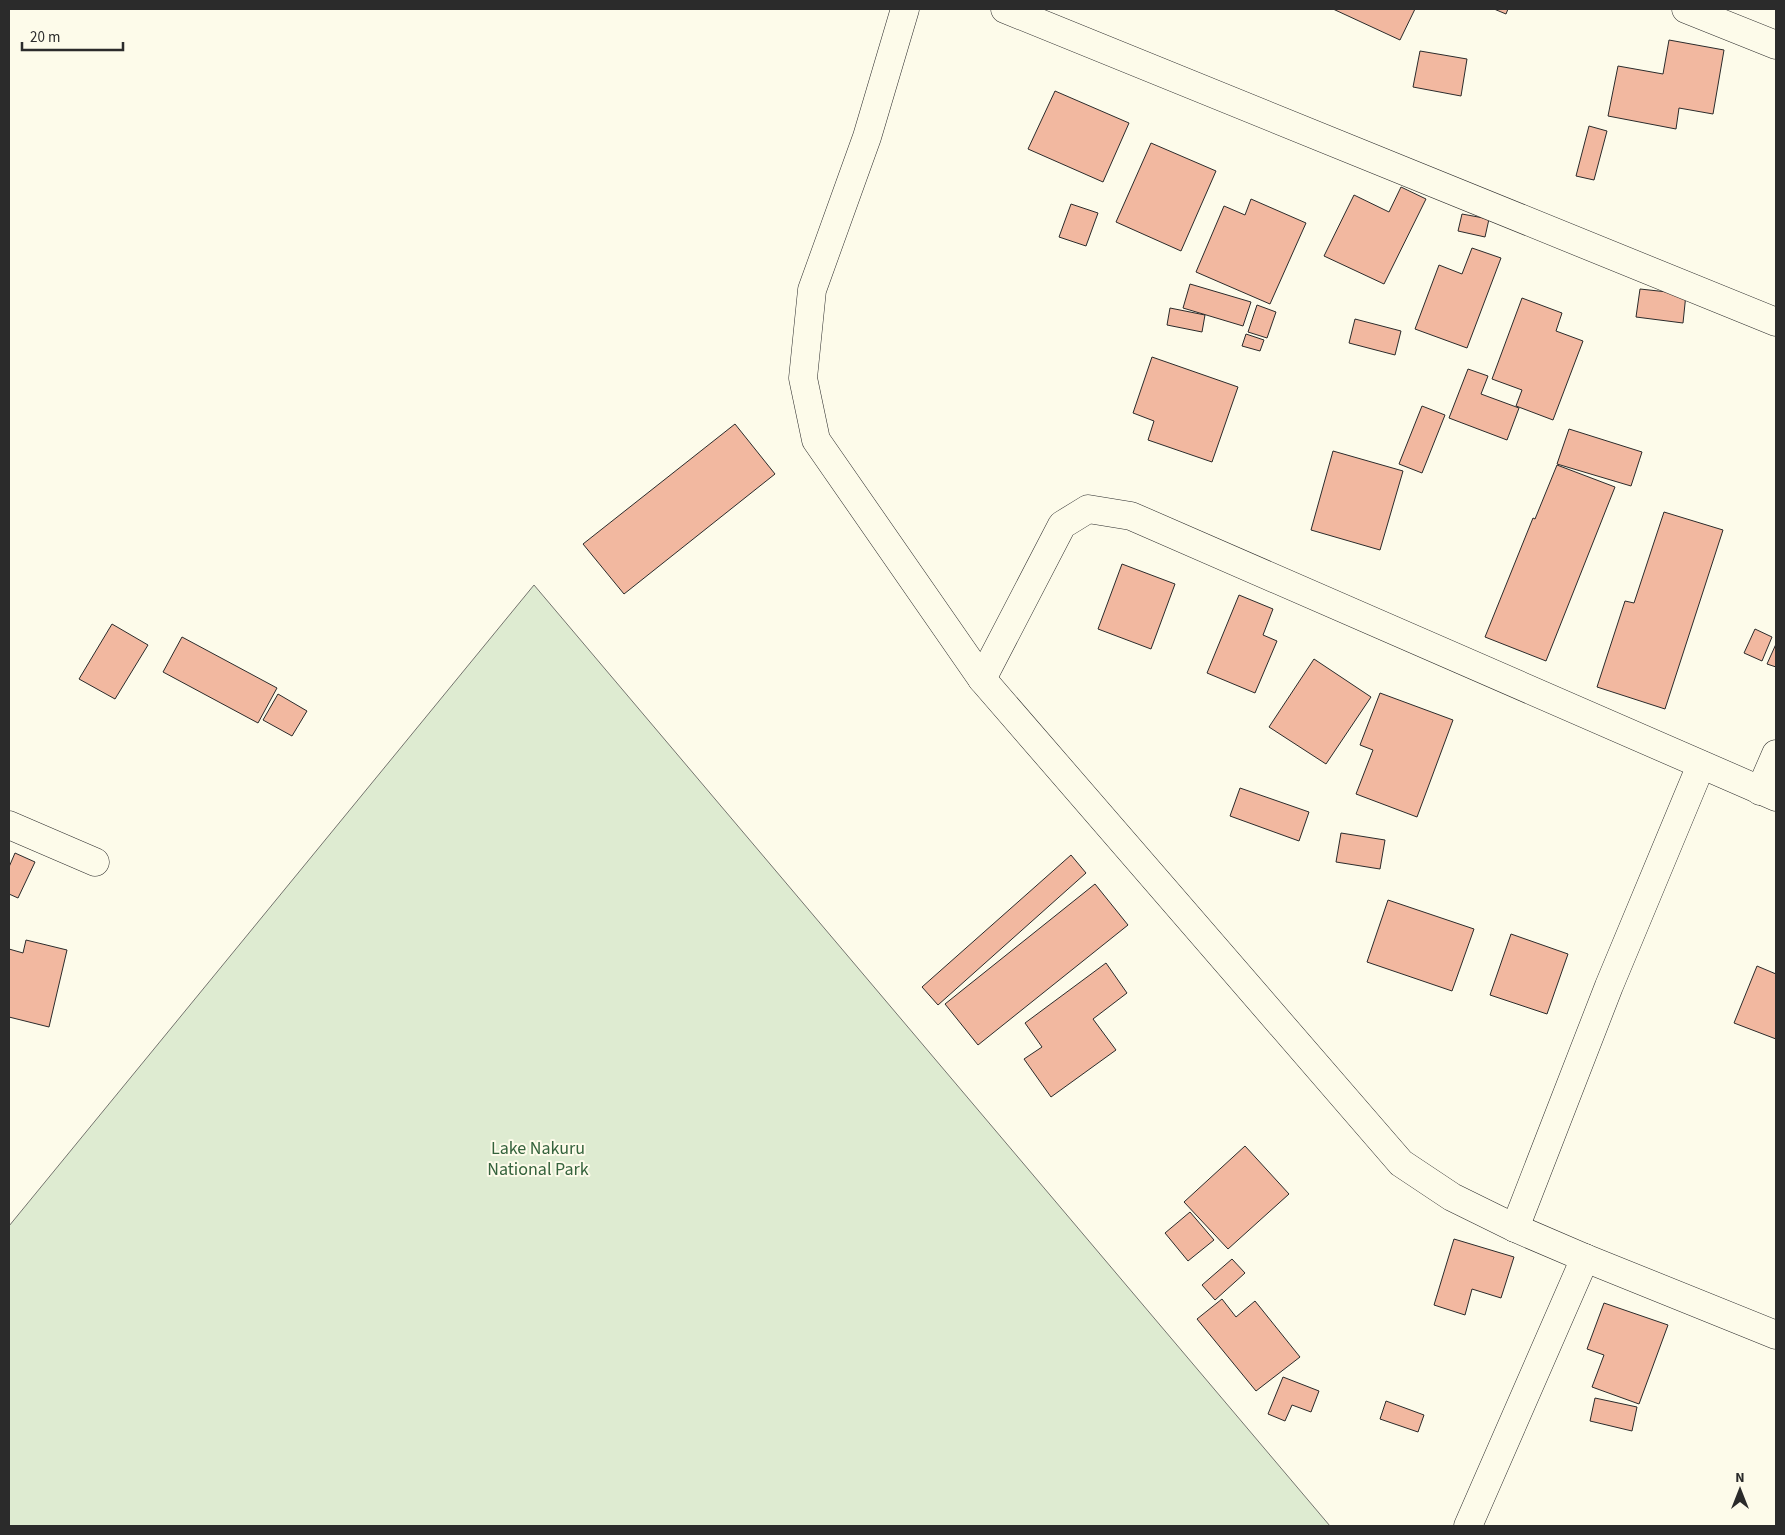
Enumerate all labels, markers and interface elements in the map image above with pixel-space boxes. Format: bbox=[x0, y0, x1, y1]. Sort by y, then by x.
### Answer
scale bar bbox=[22, 20, 124, 52]
text: 20 m bbox=[30, 27, 60, 48]
park label: Lake Nakuru National Park bbox=[487, 1136, 589, 1182]
north arrow bbox=[1715, 1465, 1765, 1515]
text: N bbox=[1735, 1468, 1745, 1488]

